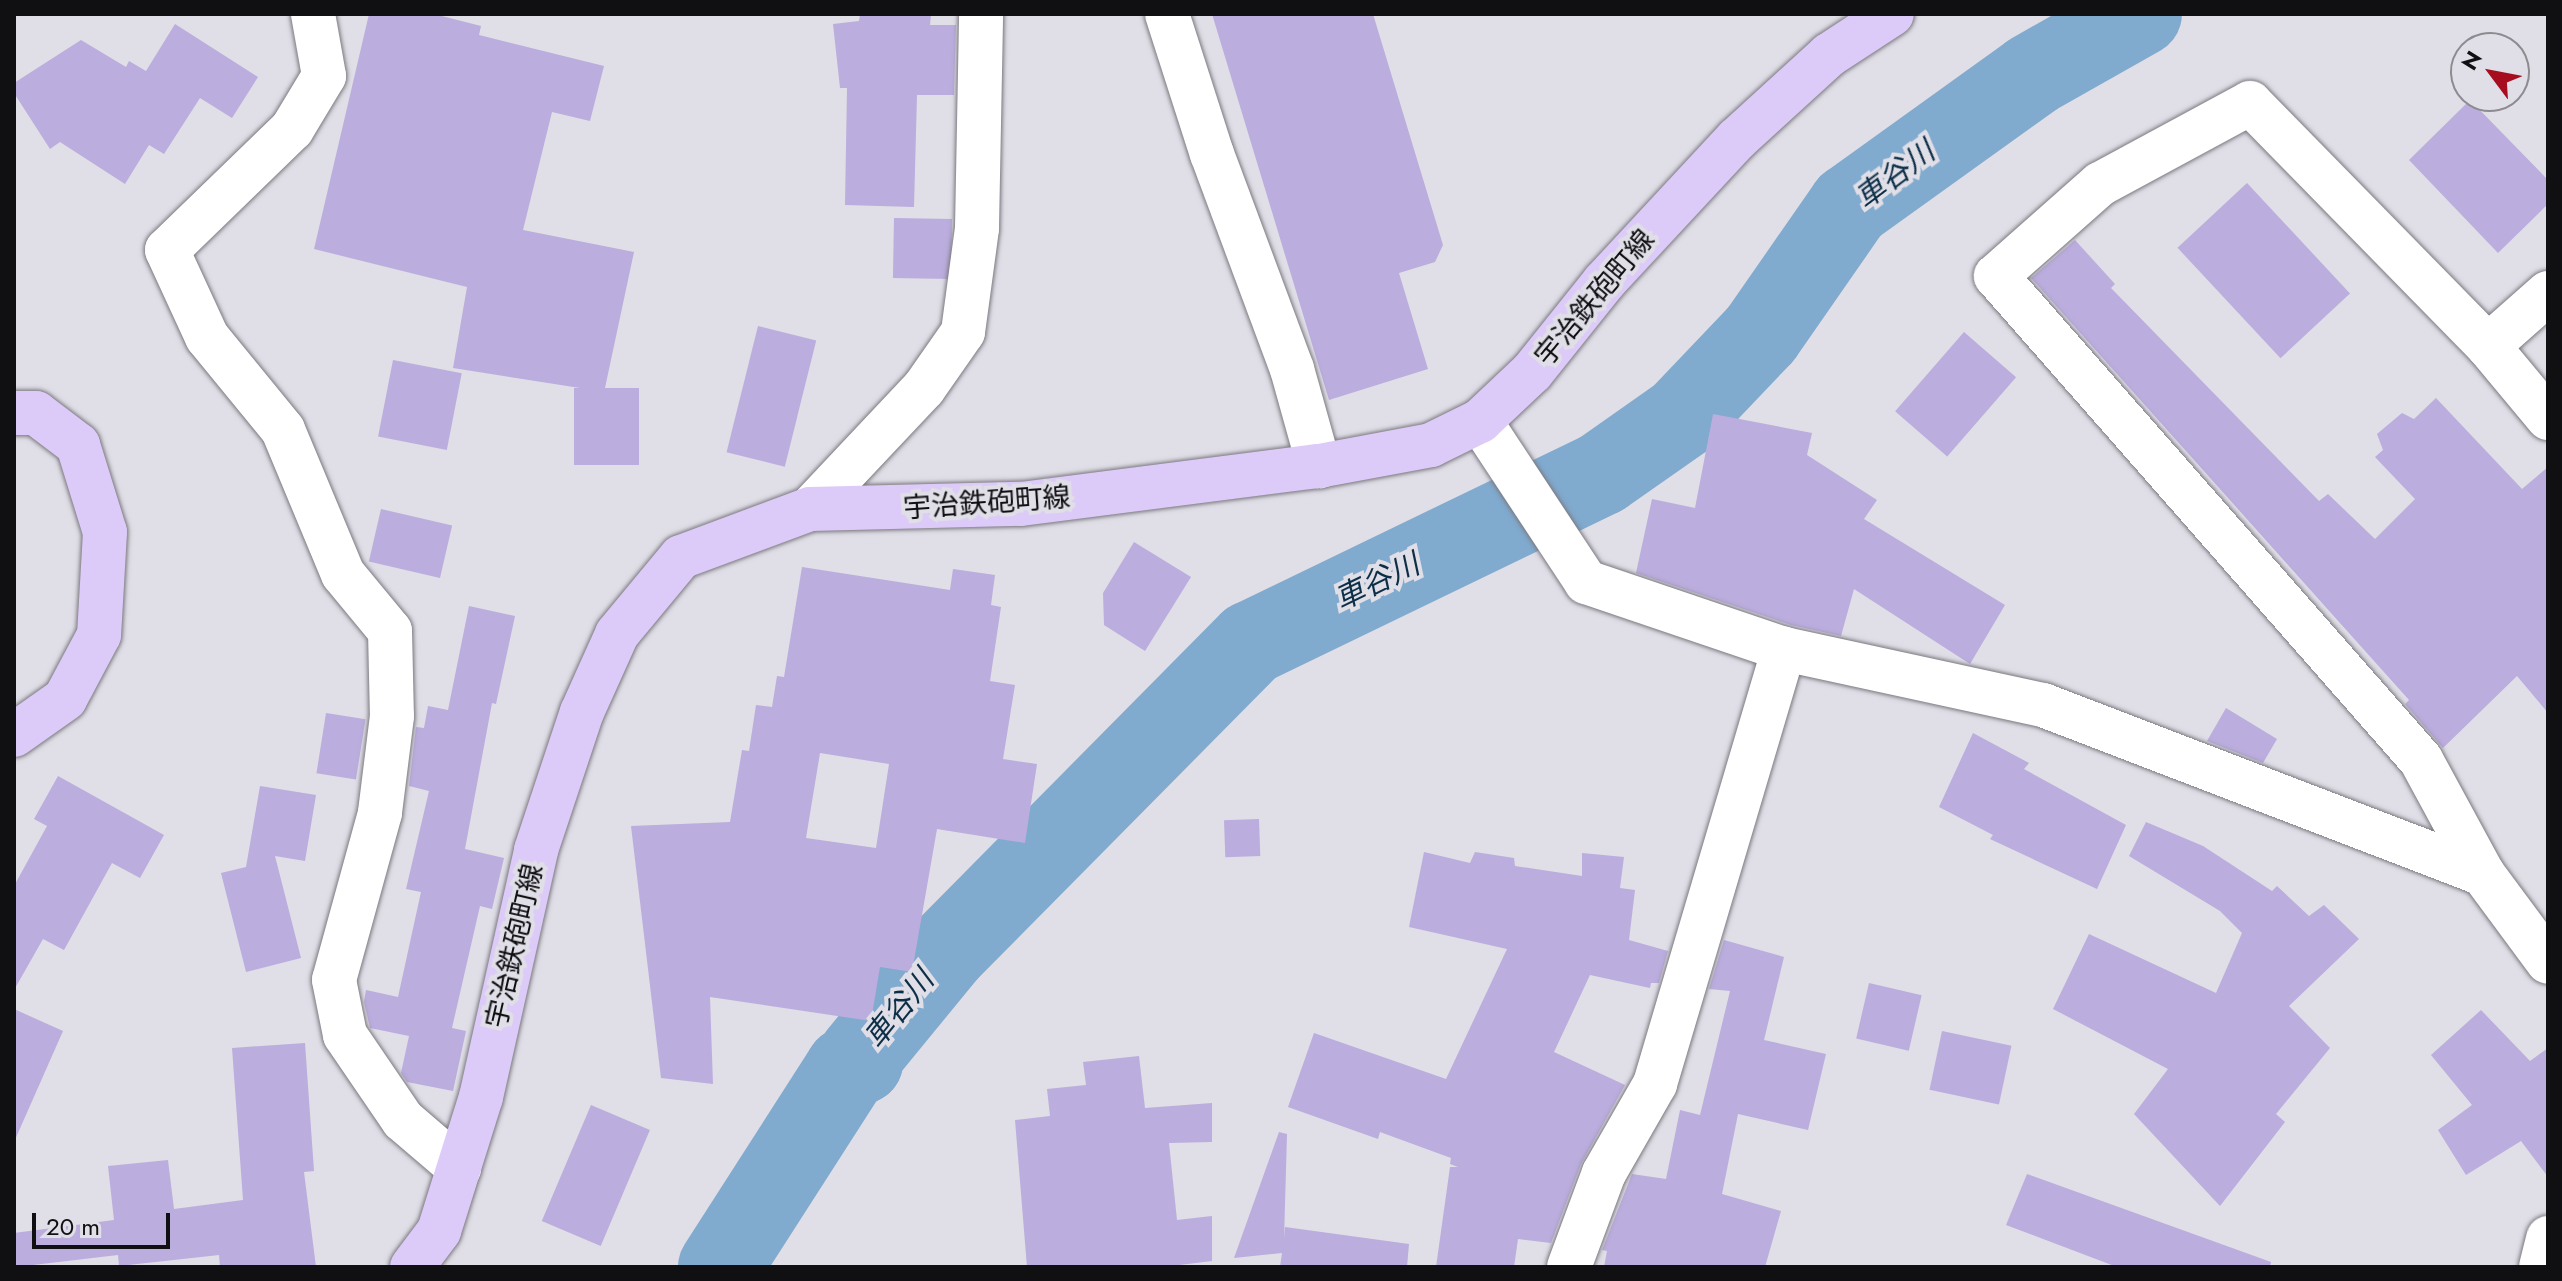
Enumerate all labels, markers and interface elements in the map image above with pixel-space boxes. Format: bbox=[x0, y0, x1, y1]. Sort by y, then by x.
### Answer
north arrow bbox=[2450, 32, 2530, 112]
text: N bbox=[2453, 44, 2490, 76]
water label: 車谷川 bbox=[1848, 134, 1942, 216]
street label: 宇治鉄砲町線 bbox=[1528, 223, 1662, 373]
street label: 宇治鉄砲町線 bbox=[902, 480, 1072, 526]
water label: 車谷川 bbox=[1329, 546, 1425, 618]
street label: 宇治鉄砲町線 bbox=[480, 860, 550, 1032]
water label: 車谷川 bbox=[857, 963, 941, 1055]
scale bar bbox=[36, 1197, 174, 1247]
text: 20 m bbox=[46, 1209, 100, 1244]

